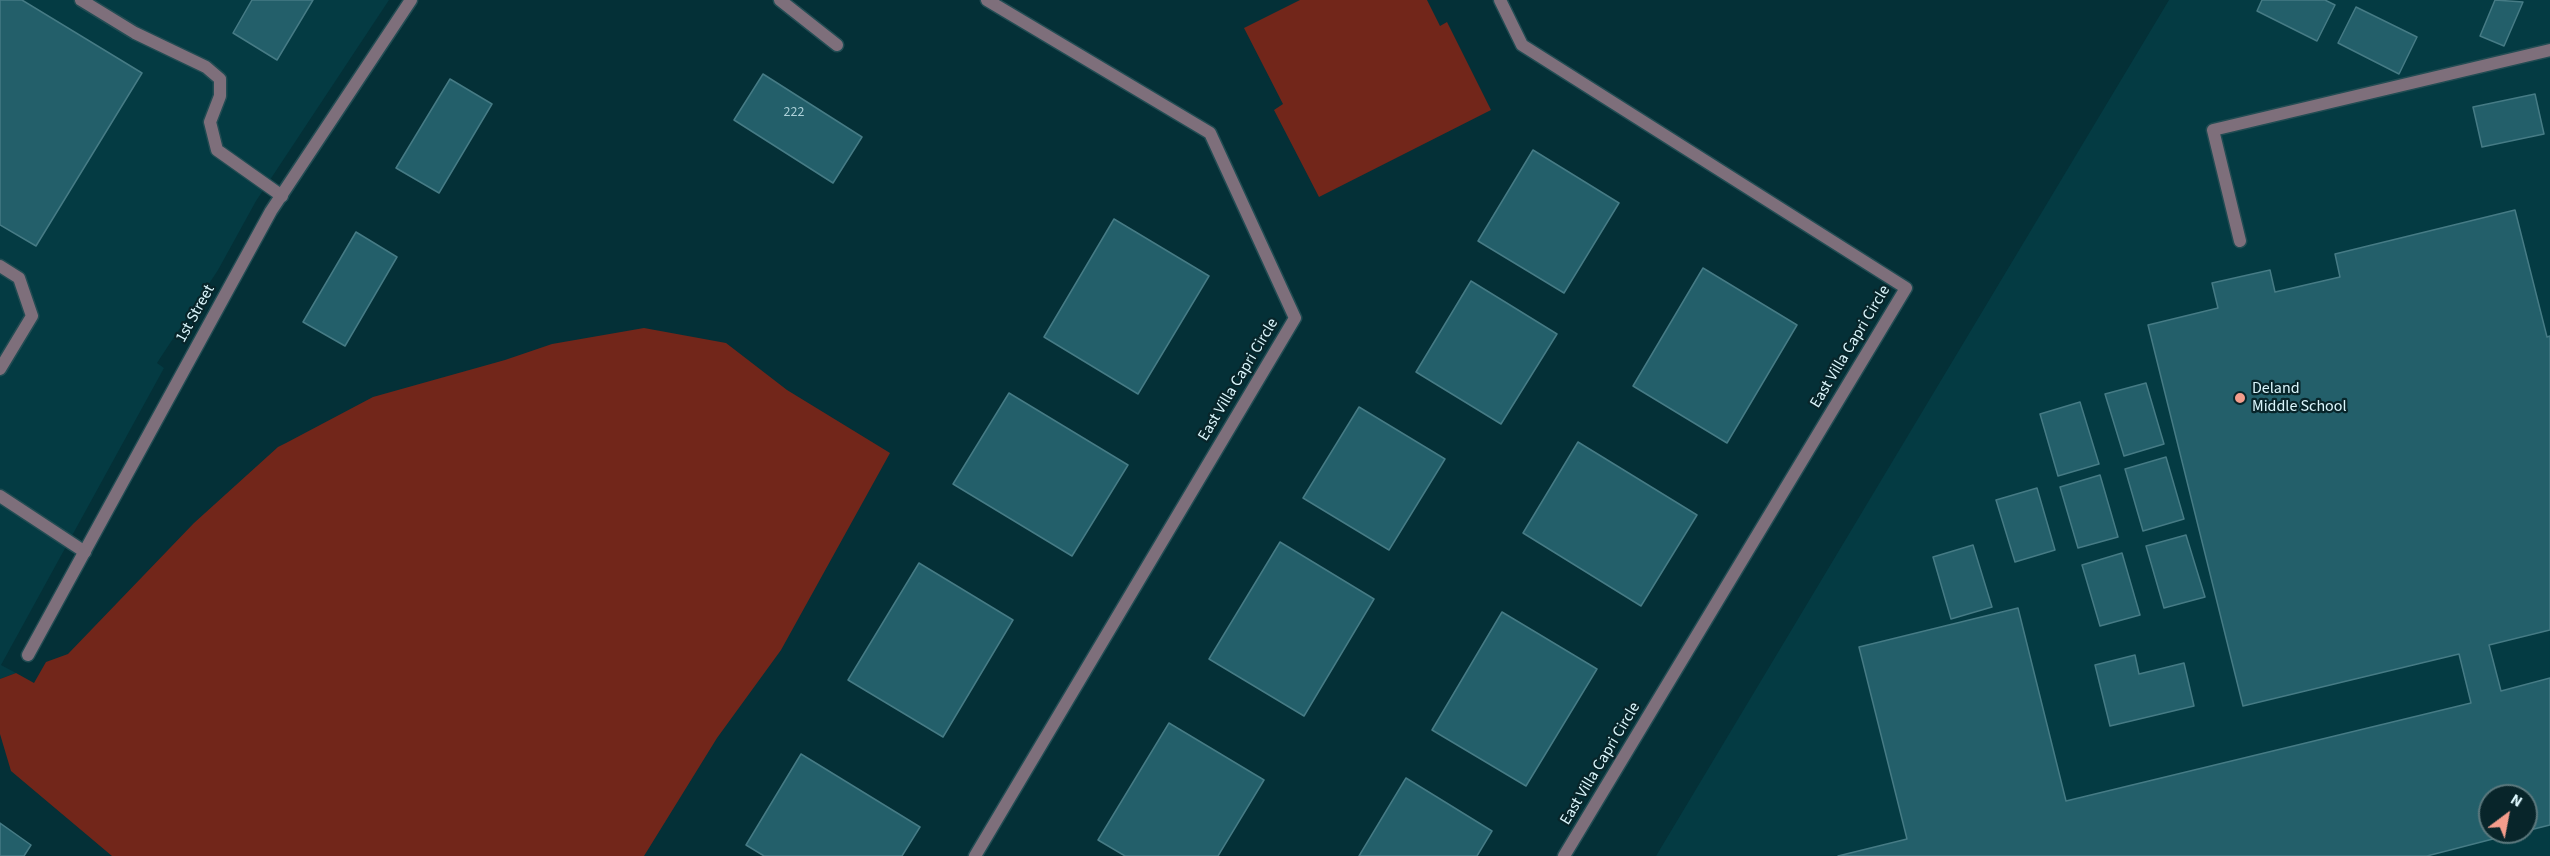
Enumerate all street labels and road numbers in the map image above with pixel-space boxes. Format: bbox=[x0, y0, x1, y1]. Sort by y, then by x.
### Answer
street label: 1st Street bbox=[172, 282, 220, 346]
street label: East Villa Capri Circle bbox=[1807, 282, 1895, 412]
street label: East Villa Capri Circle bbox=[1195, 315, 1283, 445]
street label: East Villa Capri Circle bbox=[1557, 699, 1645, 829]

